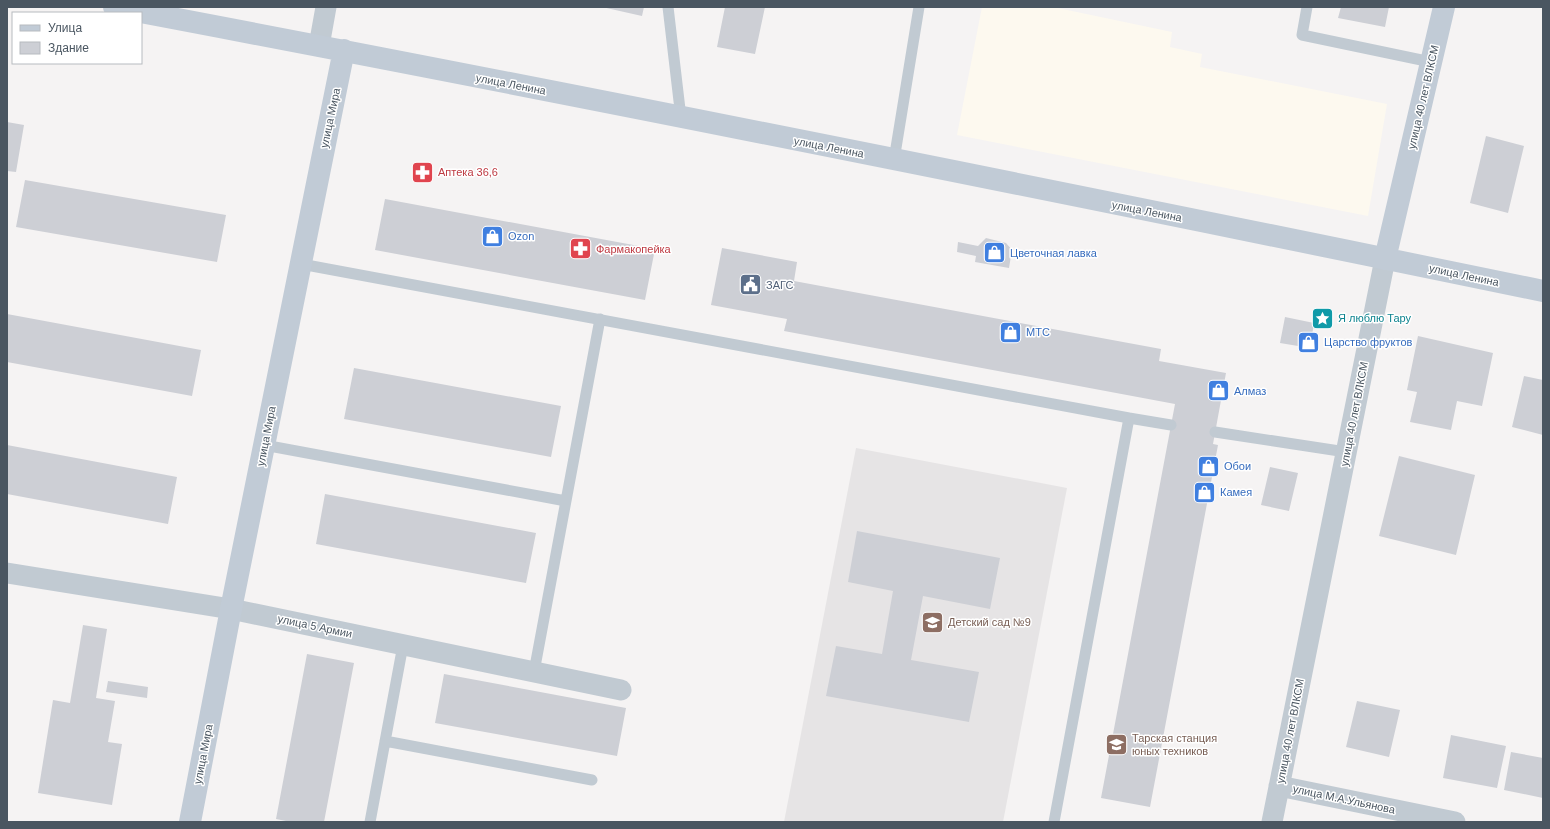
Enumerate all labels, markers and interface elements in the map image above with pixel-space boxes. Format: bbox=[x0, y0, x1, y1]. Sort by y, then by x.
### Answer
legend bbox=[12, 12, 142, 64]
text: Улица bbox=[48, 21, 82, 35]
text: Здание bbox=[48, 41, 89, 55]
street label: улица 40 лет ВЛКСМ bbox=[1405, 44, 1441, 150]
street label: улица Ленина bbox=[475, 71, 548, 97]
street label: улица Мира bbox=[318, 86, 342, 149]
street label: улица Ленина bbox=[793, 134, 866, 160]
pharmacy icon: Аптека 36,6 bbox=[409, 159, 435, 185]
place label: Аптека 36,6 bbox=[438, 166, 498, 178]
street label: улица Ленина bbox=[1111, 198, 1184, 224]
shop icon: Ozon bbox=[479, 223, 505, 249]
place label: Ozon bbox=[508, 230, 534, 242]
pharmacy icon: Фармакопейка bbox=[568, 236, 594, 262]
shop icon: Цветочная лавка bbox=[981, 240, 1007, 266]
place label: Фармакопейка bbox=[596, 243, 672, 255]
place label: Цветочная лавка bbox=[1010, 247, 1098, 259]
street label: улица Ленина bbox=[1428, 262, 1501, 288]
public building icon: ЗАГС bbox=[737, 272, 763, 298]
place label: ЗАГС bbox=[766, 279, 793, 291]
place icon: Я люблю Тару bbox=[1310, 305, 1336, 331]
place label: Я люблю Тару bbox=[1338, 312, 1412, 324]
shop icon: МТС bbox=[997, 319, 1023, 345]
place label: МТС bbox=[1026, 326, 1050, 338]
shop icon: Царство фруктов bbox=[1295, 329, 1321, 355]
place label: Царство фруктов bbox=[1324, 336, 1413, 348]
street label: улица 40 лет ВЛКСМ bbox=[1338, 361, 1370, 467]
shop icon: Алмаз bbox=[1205, 378, 1231, 404]
place label: Алмаз bbox=[1234, 385, 1266, 397]
street label: улица Мира bbox=[254, 404, 278, 467]
shop icon: Обои bbox=[1196, 453, 1222, 479]
place label: Обои bbox=[1224, 460, 1251, 472]
shop icon: Камея bbox=[1191, 479, 1217, 505]
place label: Камея bbox=[1220, 486, 1252, 498]
school or university icon: Детский сад №9 bbox=[919, 609, 945, 635]
street label: улица 5 Армии bbox=[277, 612, 353, 640]
place label: Детский сад №9 bbox=[948, 616, 1031, 628]
street label: улица 40 лет ВЛКСМ bbox=[1274, 678, 1306, 784]
street label: улица Мира bbox=[191, 722, 215, 785]
school or university icon: Тарская станция юных техников bbox=[1104, 731, 1130, 757]
place label: Тарская станция юных техников bbox=[1132, 732, 1217, 757]
street label: улица М.А.Ульянова bbox=[1292, 782, 1397, 816]

